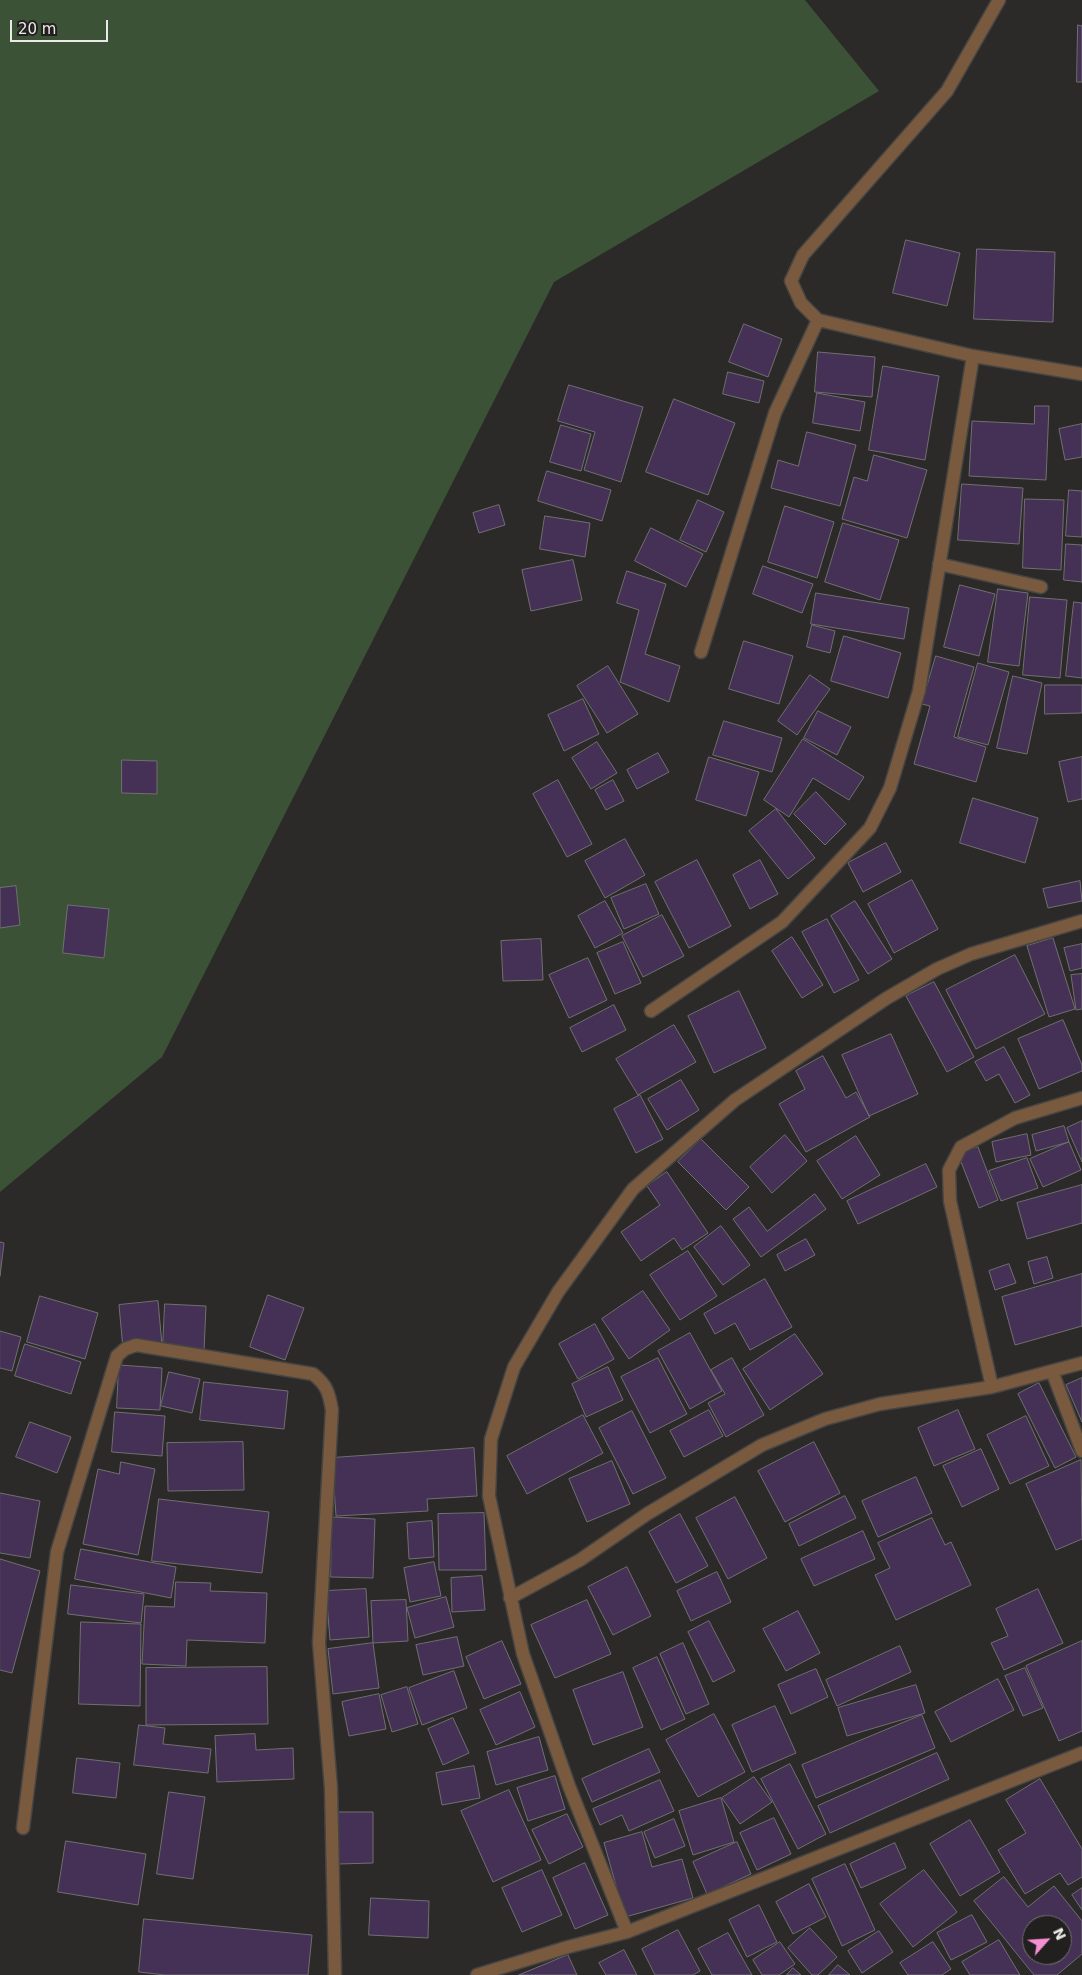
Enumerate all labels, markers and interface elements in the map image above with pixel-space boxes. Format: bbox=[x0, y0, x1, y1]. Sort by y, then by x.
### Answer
scale bar bbox=[12, 10, 110, 42]
text: 20 m bbox=[18, 20, 56, 38]
north arrow bbox=[1022, 1915, 1072, 1965]
text: N bbox=[1050, 1925, 1069, 1943]

